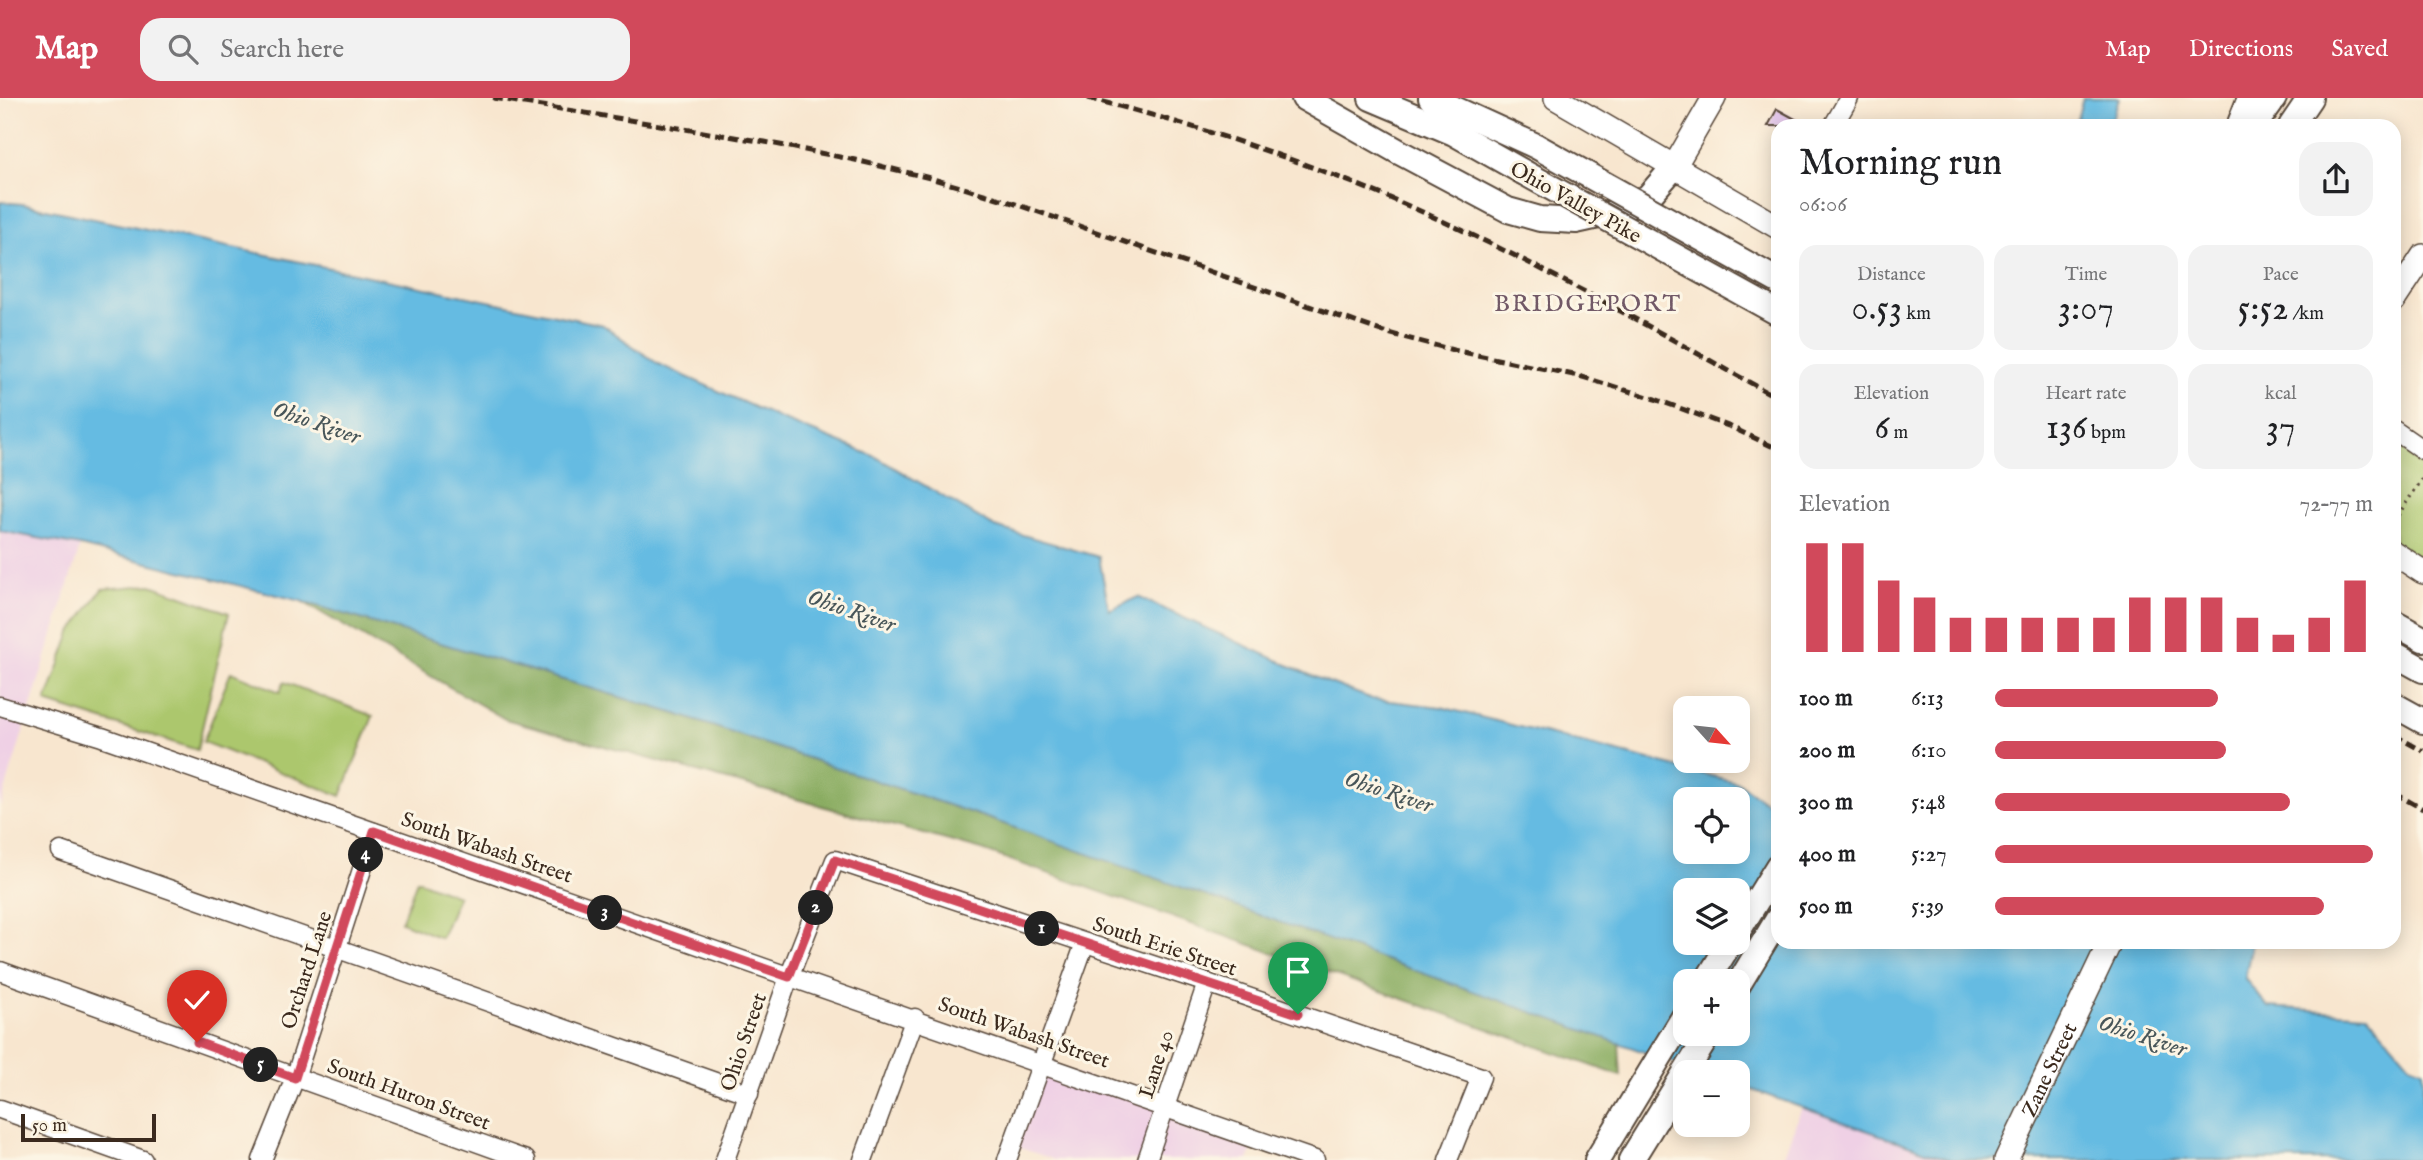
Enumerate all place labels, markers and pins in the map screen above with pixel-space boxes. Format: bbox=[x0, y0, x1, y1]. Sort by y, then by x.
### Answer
pin: 4 bbox=[348, 838, 384, 872]
pin: 2 bbox=[798, 890, 834, 926]
pin: 3 bbox=[588, 896, 622, 930]
pin: 1 bbox=[1024, 912, 1060, 946]
pin bbox=[1268, 942, 1328, 1014]
pin bbox=[167, 970, 227, 1042]
pin: 5 bbox=[244, 1048, 278, 1082]

